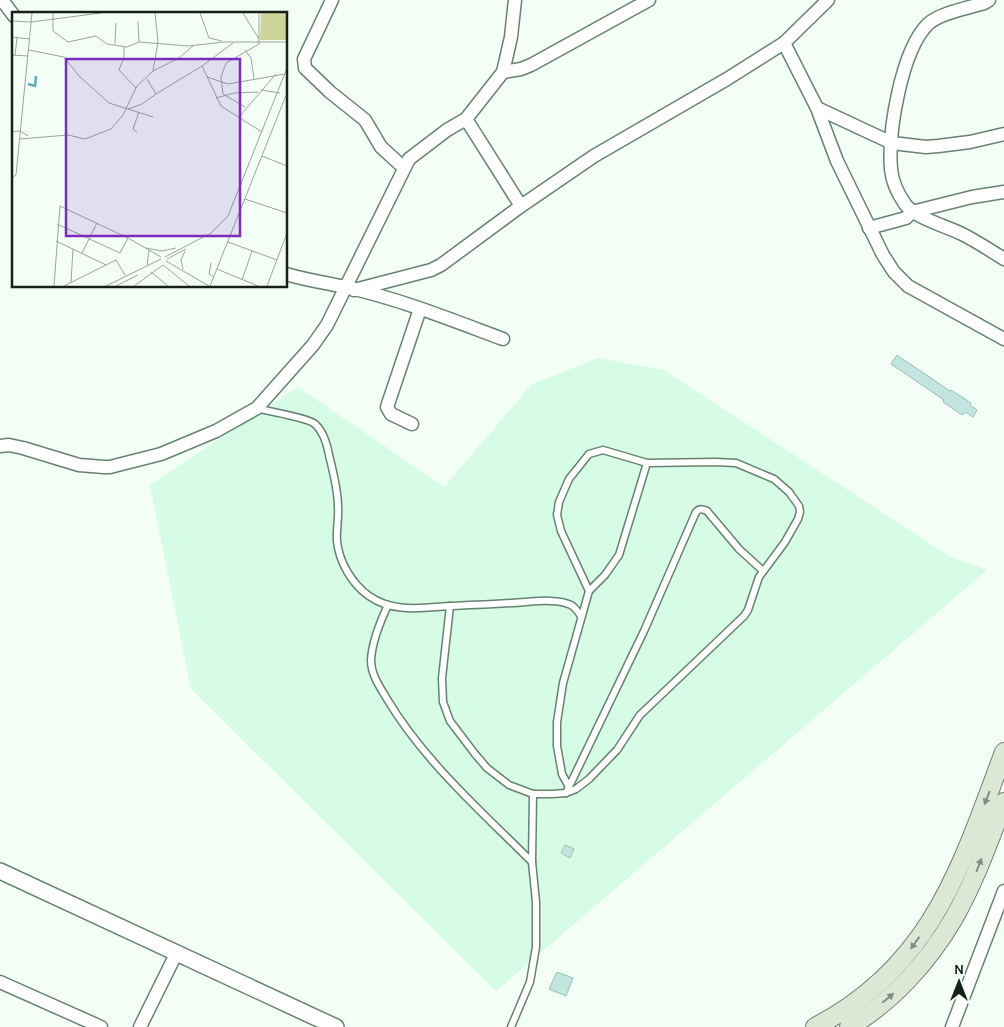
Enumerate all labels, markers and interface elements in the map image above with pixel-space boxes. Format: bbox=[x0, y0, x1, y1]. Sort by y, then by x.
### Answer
inset map bbox=[12, 12, 288, 288]
one-way arrow bbox=[983, 791, 991, 806]
one-way arrow bbox=[976, 858, 983, 873]
one-way arrow bbox=[910, 936, 920, 950]
north arrow bbox=[934, 957, 984, 1007]
text: N bbox=[954, 961, 964, 978]
one-way arrow bbox=[881, 993, 894, 1004]

